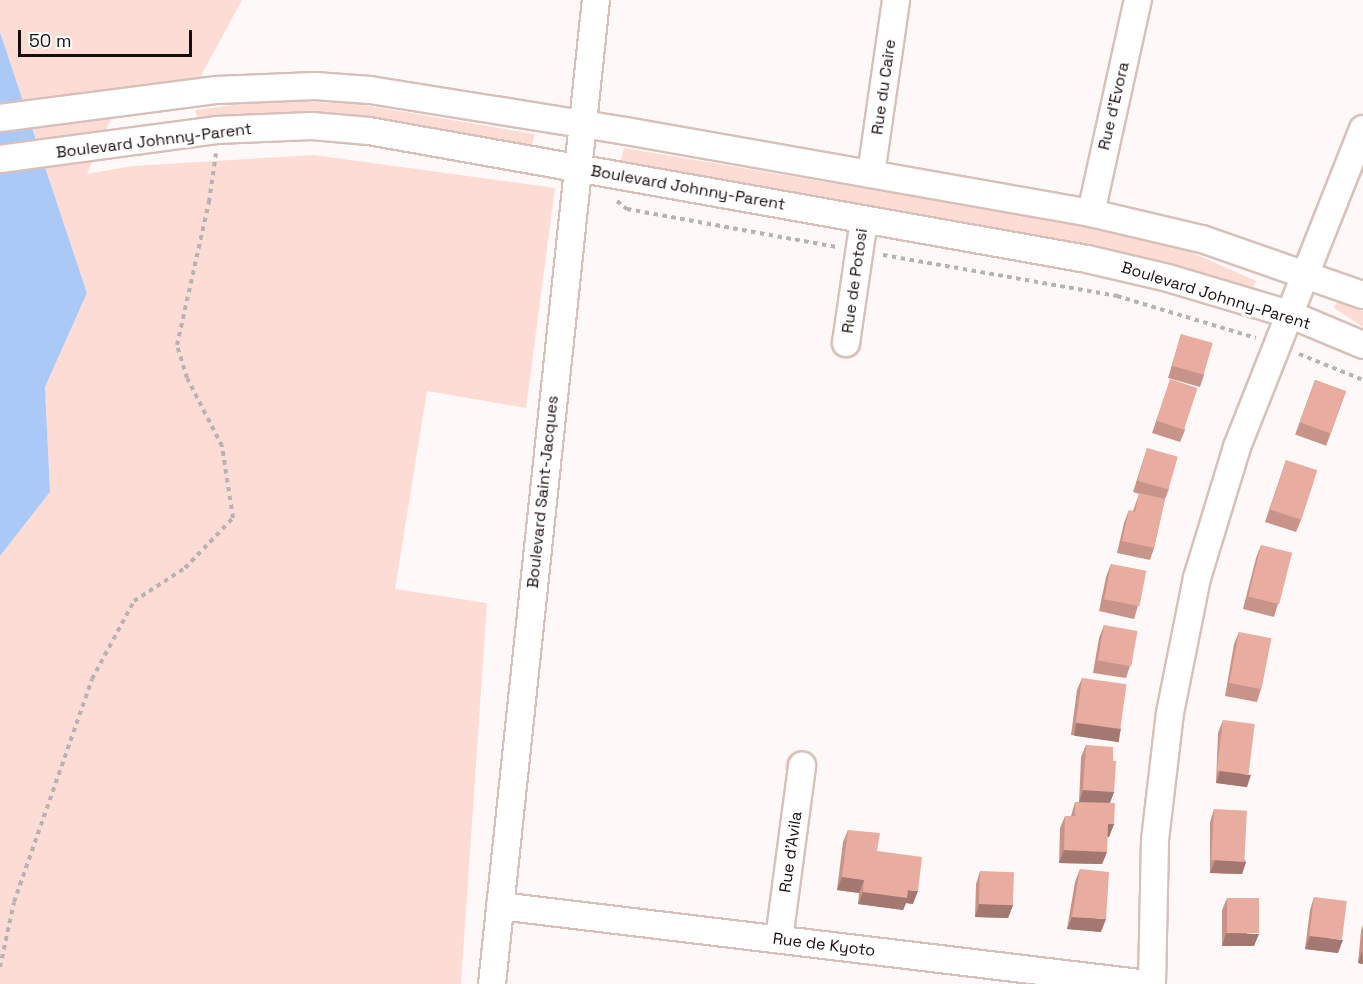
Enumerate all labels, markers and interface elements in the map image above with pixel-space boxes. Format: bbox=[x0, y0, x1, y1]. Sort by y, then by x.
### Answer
scale bar bbox=[21, 18, 195, 56]
text: 50 m bbox=[29, 29, 71, 52]
street label: Rue du Caire bbox=[868, 38, 900, 136]
street label: Rue d'Evora bbox=[1095, 60, 1133, 152]
street label: Boulevard Johnny-Parent bbox=[55, 119, 253, 163]
street label: Boulevard Johnny-Parent bbox=[589, 161, 787, 215]
street label: Rue de Potosi bbox=[838, 227, 872, 335]
street label: Boulevard Johnny-Parent bbox=[1119, 258, 1313, 334]
street label: Boulevard Saint-Jacques bbox=[523, 395, 563, 589]
street label: Rue d'Avila bbox=[776, 810, 806, 894]
street label: Rue de Kyoto bbox=[772, 929, 876, 961]

